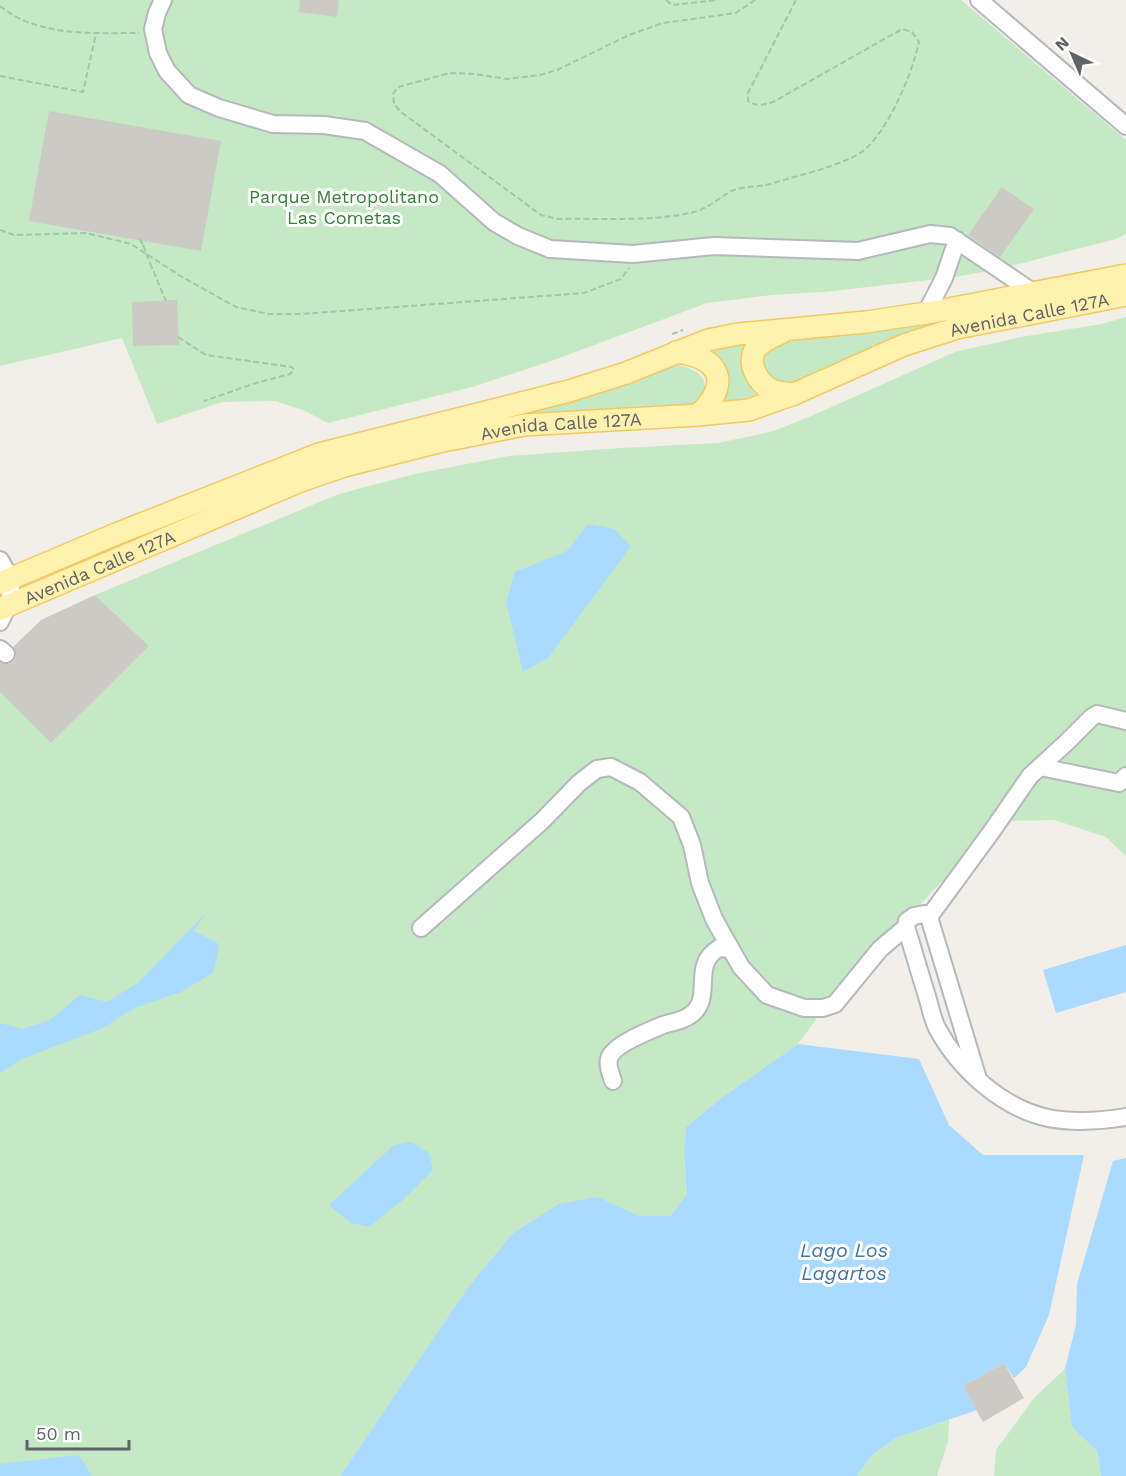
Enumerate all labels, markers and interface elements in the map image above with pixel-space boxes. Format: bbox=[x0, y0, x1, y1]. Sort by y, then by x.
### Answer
north arrow bbox=[1042, 24, 1102, 84]
text: N bbox=[1051, 33, 1073, 55]
park label: Parque Metropolitano Las Cometas bbox=[249, 186, 439, 228]
street label: Avenida Calle 127A bbox=[946, 288, 1111, 340]
street label: Avenida Calle 127A bbox=[478, 408, 642, 444]
street label: Avenida Calle 127A bbox=[21, 525, 178, 608]
water label: Lago Los Lagartos bbox=[800, 1238, 888, 1285]
scale bar bbox=[27, 1413, 129, 1451]
text: 50 m bbox=[36, 1423, 81, 1444]

